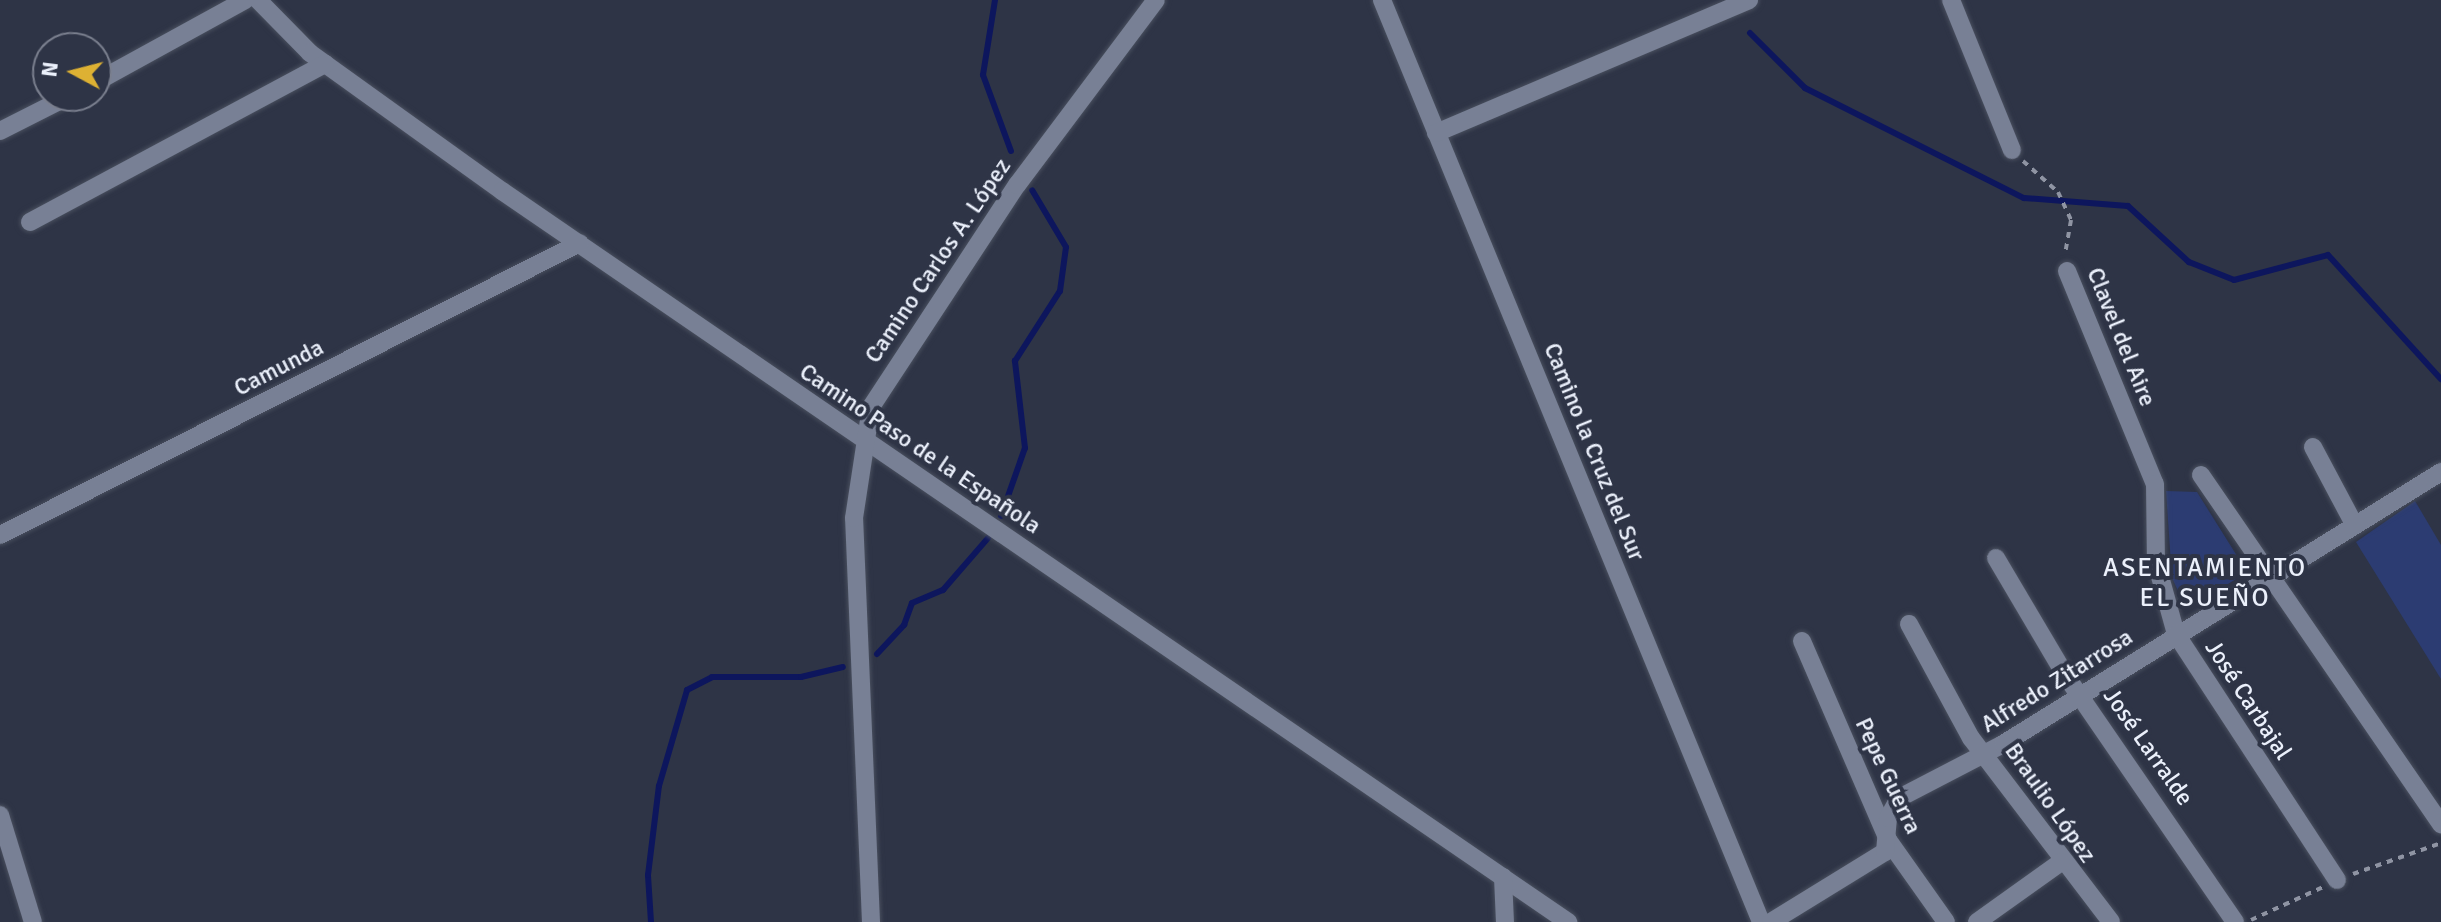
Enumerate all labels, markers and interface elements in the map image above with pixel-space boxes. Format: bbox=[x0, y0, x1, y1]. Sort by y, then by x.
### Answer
north arrow bbox=[32, 32, 112, 112]
text: N bbox=[35, 60, 64, 79]
street label: Camino Carlos A. López bbox=[859, 153, 1017, 369]
street label: Clavel del Aire bbox=[2080, 263, 2162, 411]
street label: Camunda bbox=[229, 333, 329, 403]
street label: Camino la Cruz del Sur bbox=[1537, 339, 1651, 565]
street label: Camino Paso de la Española bbox=[794, 357, 1046, 541]
district label: ASENTAMIENTO EL SUEÑO bbox=[2103, 553, 2307, 614]
street label: Alfredo Zitarrosa bbox=[1976, 623, 2138, 739]
street label: José Carbajal bbox=[2199, 635, 2297, 765]
street label: José Larralde bbox=[2097, 683, 2199, 811]
street label: Pepe Guerra bbox=[1849, 713, 1927, 839]
street label: Braulio López bbox=[1998, 738, 2102, 868]

